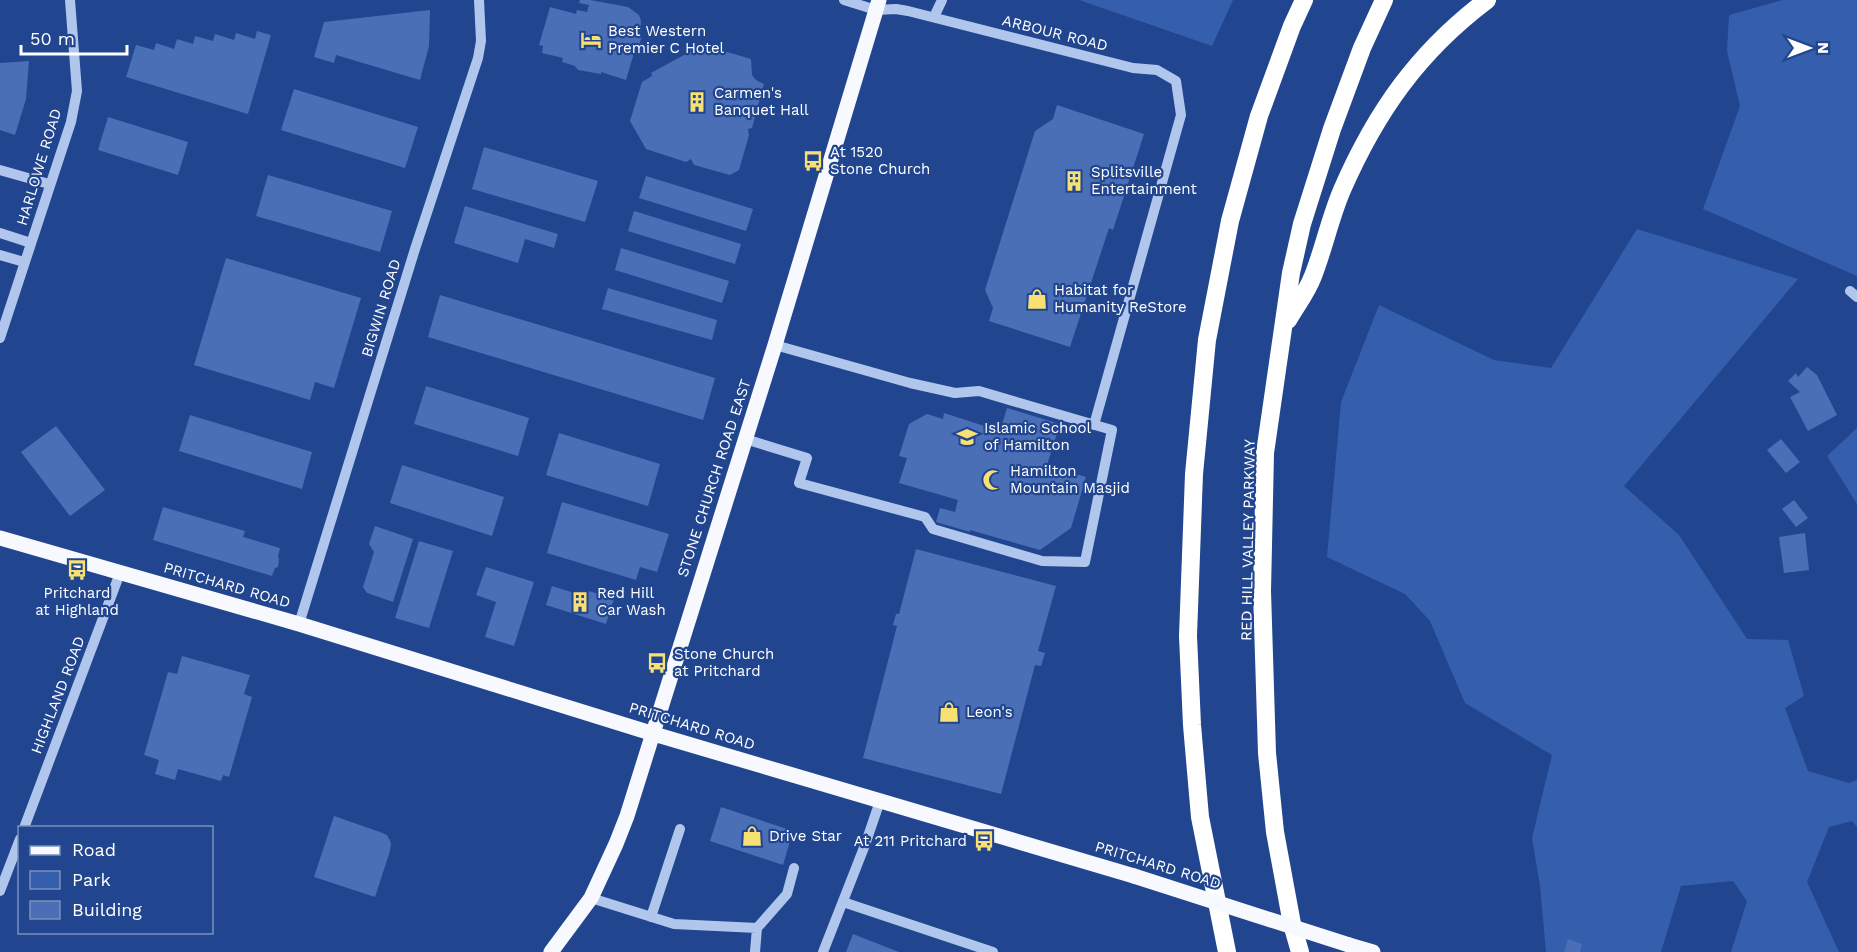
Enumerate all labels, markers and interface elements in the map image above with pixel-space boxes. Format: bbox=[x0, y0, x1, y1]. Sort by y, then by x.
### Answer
street label: ARBOUR ROAD bbox=[1000, 11, 1110, 55]
scale bar bbox=[21, 18, 128, 56]
north arrow bbox=[1779, 18, 1839, 78]
place label: Best Western Premier C Hotel bbox=[608, 22, 725, 57]
text: 50 m bbox=[30, 28, 75, 49]
hotel icon: Best Western Premier C Hotel bbox=[579, 28, 603, 52]
text: N bbox=[1814, 42, 1833, 54]
place label: Carmen's Banquet Hall bbox=[714, 84, 809, 119]
building icon: Carmen's Banquet Hall bbox=[685, 90, 709, 114]
street label: HARLOWE ROAD bbox=[13, 106, 65, 228]
place label: At 1520 Stone Church bbox=[830, 143, 930, 178]
bus stop icon: At 1520 Stone Church bbox=[801, 149, 825, 173]
place label: Splitsville Entertainment bbox=[1091, 163, 1198, 198]
building icon: Splitsville Entertainment bbox=[1062, 169, 1086, 193]
street label: BIGWIN ROAD bbox=[358, 257, 404, 359]
place label: Habitat for Humanity ReStore bbox=[1054, 281, 1187, 316]
shop icon: Habitat for Humanity ReStore bbox=[1025, 287, 1049, 311]
street label: STONE CHURCH ROAD EAST bbox=[673, 377, 755, 579]
place label: Islamic School of Hamilton bbox=[984, 419, 1091, 454]
school or university icon: Islamic School of Hamilton bbox=[955, 425, 979, 449]
street label: RED HILL VALLEY PARKWAY bbox=[1237, 439, 1259, 641]
place label: Hamilton Mountain Masjid bbox=[1010, 462, 1130, 497]
mosque icon: Hamilton Mountain Masjid bbox=[981, 468, 1005, 492]
bus stop icon: Pritchard at Highland bbox=[65, 558, 89, 582]
street label: PRITCHARD ROAD bbox=[162, 558, 292, 612]
place label: Pritchard at Highland bbox=[35, 584, 119, 619]
place label: Red Hill Car Wash bbox=[597, 584, 666, 619]
building icon: Red Hill Car Wash bbox=[568, 590, 592, 614]
street label: HIGHLAND ROAD bbox=[27, 634, 89, 756]
place label: Stone Church at Pritchard bbox=[674, 645, 774, 680]
bus stop icon: Stone Church at Pritchard bbox=[645, 651, 669, 675]
street label: PRITCHARD ROAD bbox=[627, 698, 757, 754]
shop icon: Leon's bbox=[937, 700, 961, 724]
place label: Leon's bbox=[966, 703, 1013, 721]
shop icon: Drive Star bbox=[740, 824, 764, 848]
legend bbox=[18, 826, 213, 934]
place label: Drive Star bbox=[769, 827, 842, 845]
bus stop icon: At 211 Pritchard bbox=[972, 829, 996, 853]
place label: At 211 Pritchard bbox=[854, 832, 967, 850]
street label: PRITCHARD ROAD bbox=[1093, 837, 1223, 893]
text: Road bbox=[72, 839, 116, 860]
text: Park bbox=[72, 869, 111, 890]
text: Building bbox=[72, 899, 142, 920]

